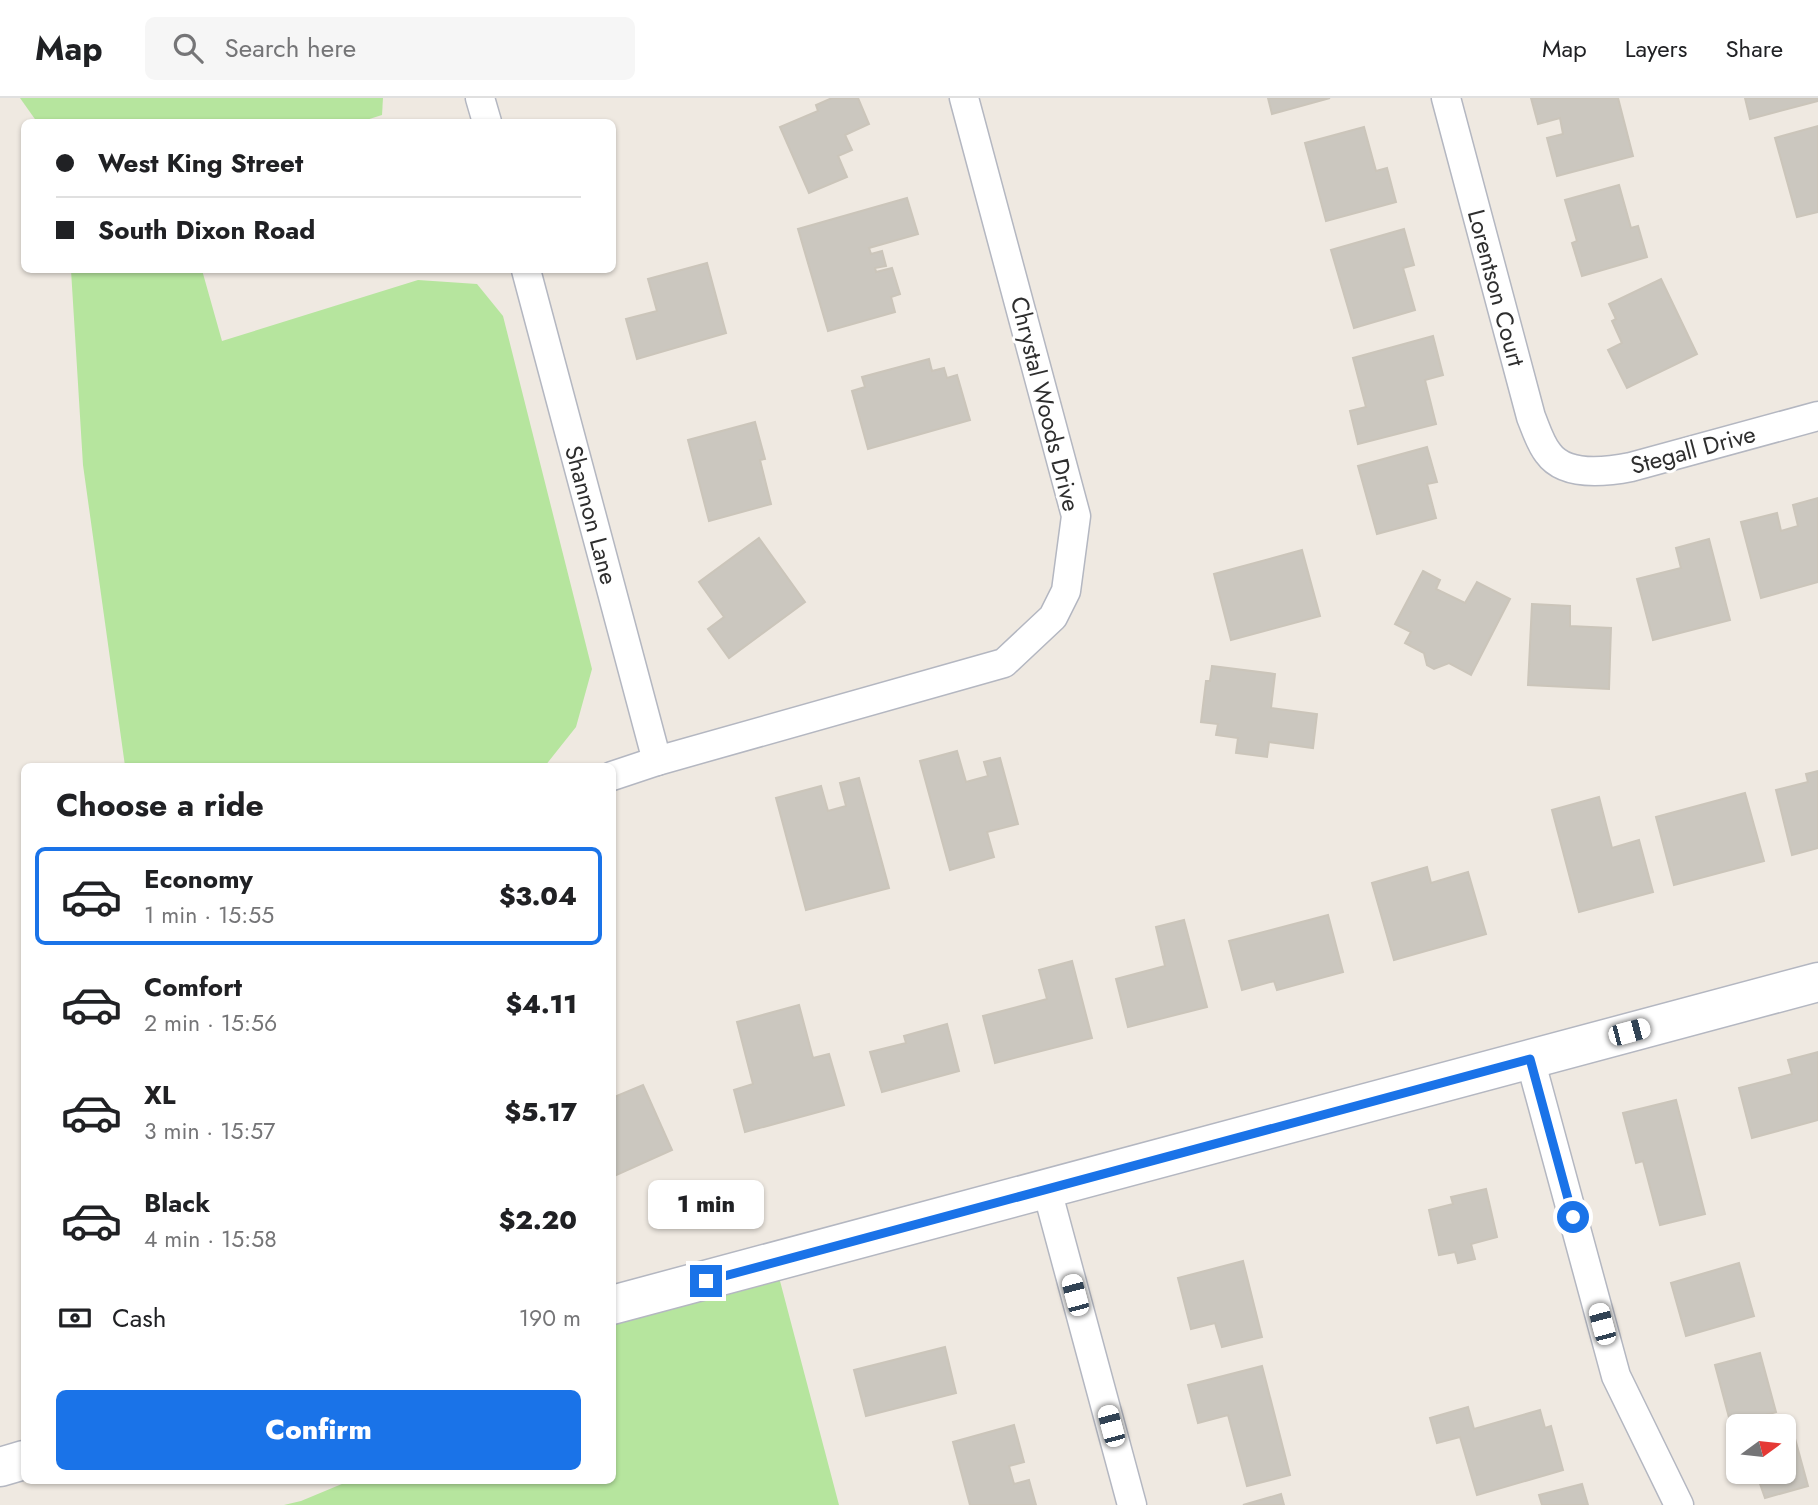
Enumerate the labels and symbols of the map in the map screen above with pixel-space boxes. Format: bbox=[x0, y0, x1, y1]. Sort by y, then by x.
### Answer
street label: Lorentson Court bbox=[1459, 205, 1534, 370]
street label: Chrystal Woods Drive bbox=[1002, 293, 1089, 515]
street label: Stegall Drive bbox=[1626, 416, 1759, 483]
street label: Shannon Lane bbox=[556, 441, 627, 588]
car bbox=[1606, 1016, 1653, 1048]
callout: 1 min bbox=[648, 1180, 764, 1228]
route start bbox=[1557, 1201, 1589, 1233]
route end bbox=[690, 1265, 722, 1297]
car bbox=[1060, 1272, 1091, 1318]
car bbox=[1587, 1301, 1618, 1347]
car bbox=[1096, 1403, 1127, 1449]
north arrow bbox=[1726, 1414, 1796, 1484]

